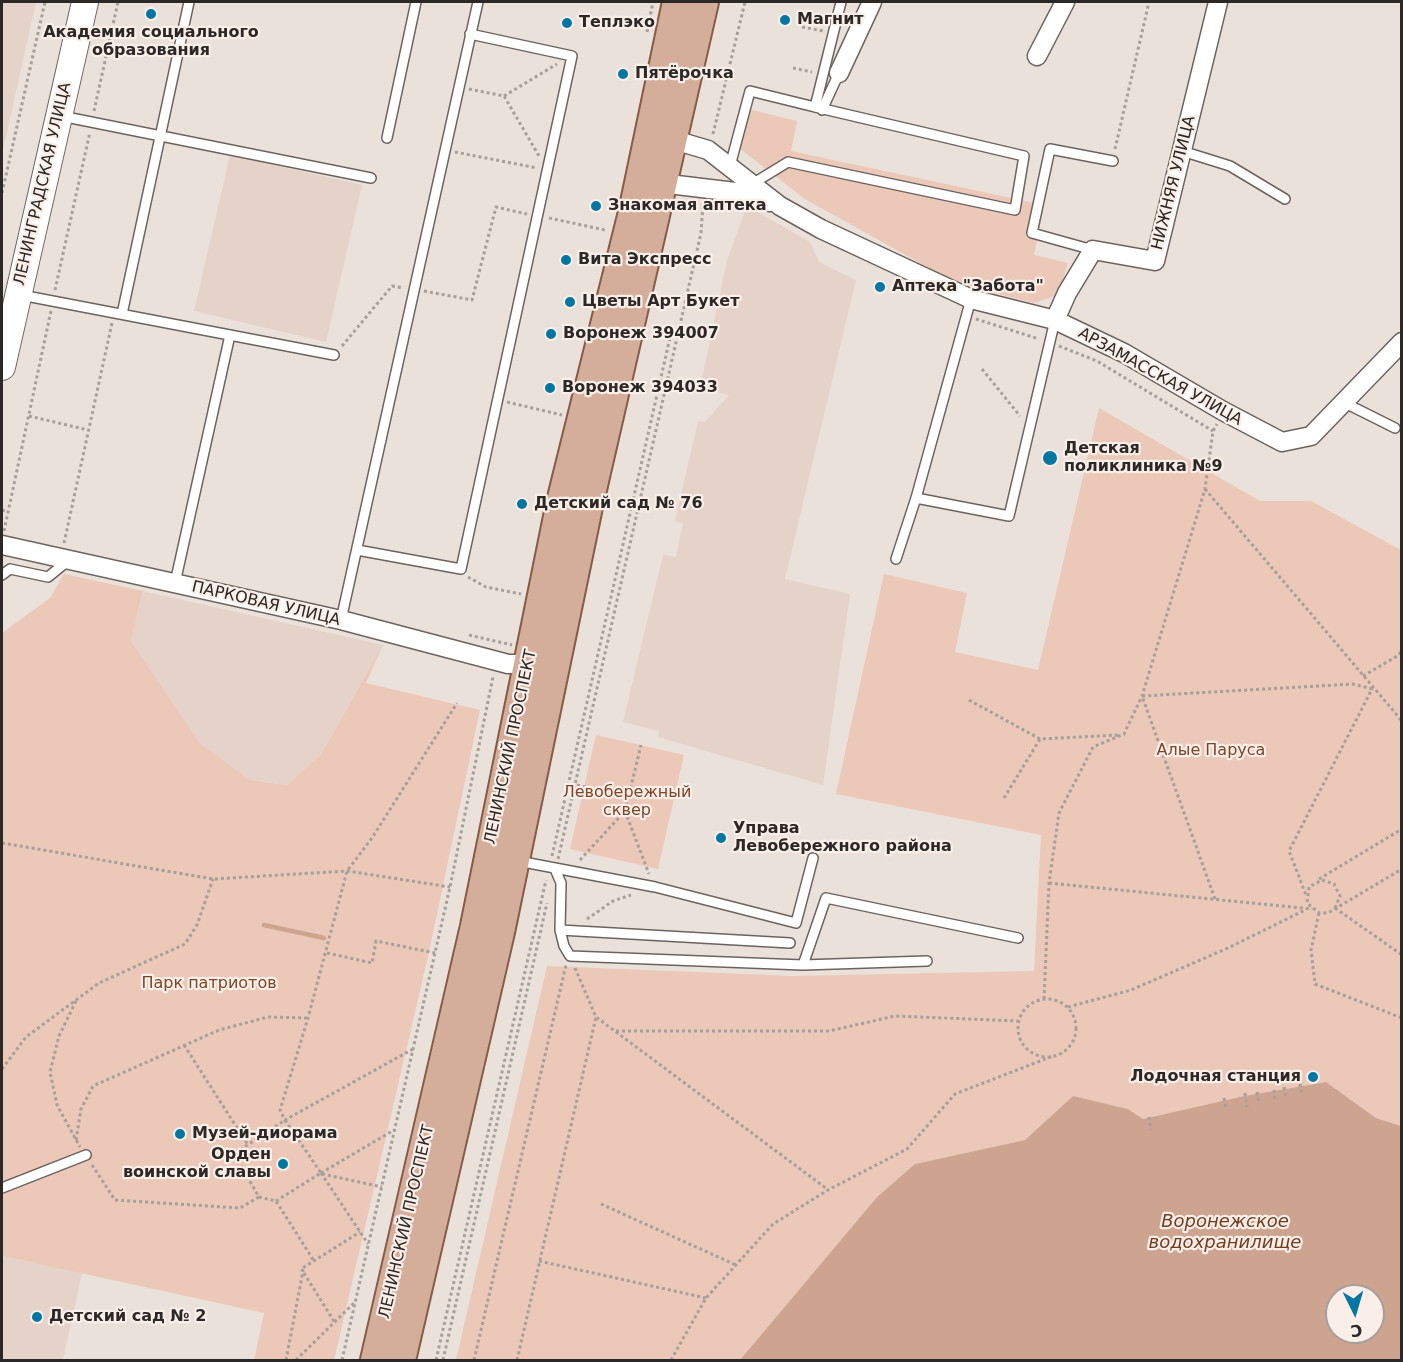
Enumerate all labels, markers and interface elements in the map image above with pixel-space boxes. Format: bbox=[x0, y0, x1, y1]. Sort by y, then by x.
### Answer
marker: Академия социального образования bbox=[144, 7, 158, 21]
place label: Магнит bbox=[797, 10, 864, 30]
place label: Теплэко bbox=[579, 13, 655, 33]
marker: Магнит bbox=[778, 13, 792, 27]
marker: Теплэко bbox=[560, 16, 574, 30]
place label: Академия социального образования bbox=[43, 23, 259, 61]
place label: Пятёрочка bbox=[635, 64, 734, 84]
marker: Пятёрочка bbox=[616, 67, 630, 81]
street label: ЛЕНИНГРАДСКАЯ УЛИЦА bbox=[10, 81, 76, 287]
street label: НИЖНЯЯ УЛИЦА bbox=[1148, 114, 1200, 252]
place label: Знакомая аптека bbox=[608, 196, 766, 216]
marker: Знакомая аптека bbox=[589, 199, 603, 213]
place label: Вита Экспресс bbox=[578, 250, 711, 270]
marker: Вита Экспресс bbox=[559, 253, 573, 267]
place label: Аптека "Забота" bbox=[892, 277, 1044, 297]
marker: Аптека "Забота" bbox=[873, 280, 887, 294]
place label: Цветы Арт Букет bbox=[582, 292, 739, 312]
marker: Цветы Арт Букет bbox=[563, 295, 577, 309]
place label: Воронеж 394007 bbox=[563, 324, 719, 344]
street label: АРЗАМАССКАЯ УЛИЦА bbox=[1075, 324, 1245, 430]
marker: Воронеж 394007 bbox=[544, 327, 558, 341]
place label: Воронеж 394033 bbox=[562, 378, 718, 398]
marker: Воронеж 394033 bbox=[543, 381, 557, 395]
place label: Детская поликлиника №9 bbox=[1064, 439, 1223, 477]
marker: Детская поликлиника №9 bbox=[1041, 449, 1059, 467]
place label: Детский сад № 76 bbox=[534, 494, 703, 514]
marker: Детский сад № 76 bbox=[515, 497, 529, 511]
street label: ПАРКОВАЯ УЛИЦА bbox=[190, 578, 342, 630]
street label: ЛЕНИНСКИЙ ПРОСПЕКТ bbox=[481, 648, 541, 846]
park label: Алые Паруса bbox=[1157, 741, 1265, 761]
park label: Левобережный сквер bbox=[563, 783, 691, 821]
place label: Управа Левобережного района bbox=[733, 819, 952, 857]
marker: Управа Левобережного района bbox=[714, 831, 728, 845]
park label: Парк патриотов bbox=[141, 974, 277, 994]
place label: Лодочная станция bbox=[1130, 1067, 1301, 1087]
marker: Лодочная станция bbox=[1306, 1070, 1320, 1084]
street label: ЛЕНИНСКИЙ ПРОСПЕКТ bbox=[375, 1123, 439, 1321]
place label: Музей-диорама bbox=[192, 1124, 338, 1144]
marker: Музей-диорама bbox=[173, 1127, 187, 1141]
place label: Орден воинской славы bbox=[123, 1145, 271, 1183]
marker: Орден воинской славы bbox=[276, 1157, 290, 1171]
water label: Воронежское водохранилище bbox=[1149, 1211, 1301, 1254]
north arrow bbox=[1325, 1284, 1385, 1344]
place label: Детский сад № 2 bbox=[49, 1307, 206, 1327]
marker: Детский сад № 2 bbox=[30, 1310, 44, 1324]
text: С bbox=[1350, 1320, 1363, 1340]

